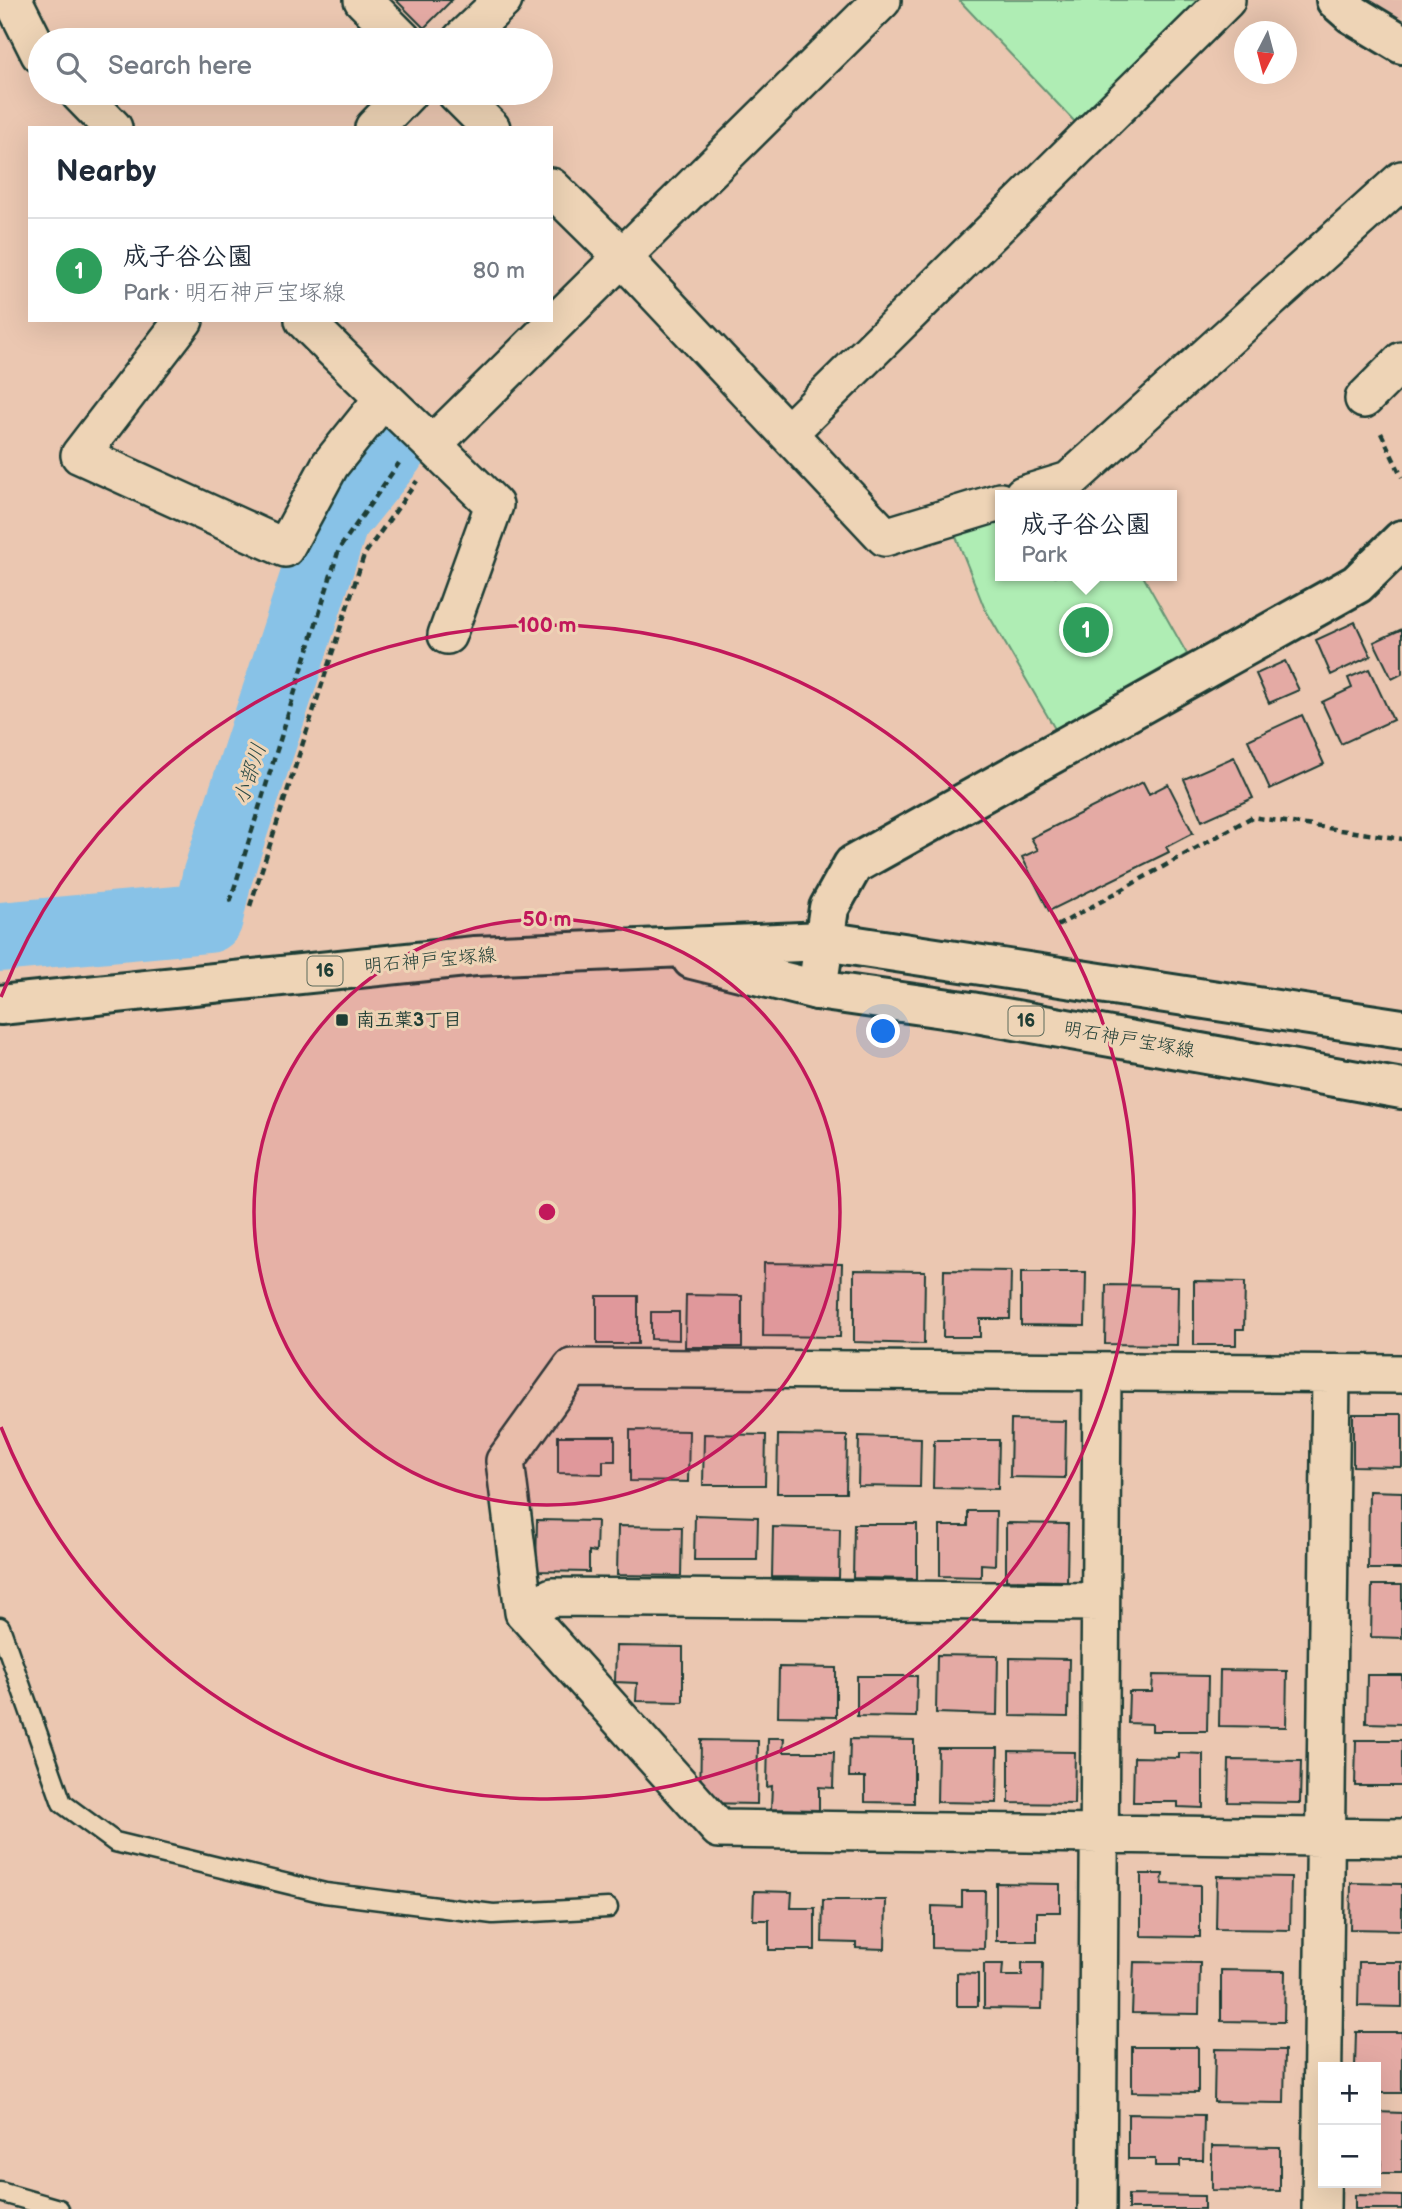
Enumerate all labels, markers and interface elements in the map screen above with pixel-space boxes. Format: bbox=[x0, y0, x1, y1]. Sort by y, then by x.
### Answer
north arrow bbox=[1234, 21, 1297, 84]
search box bbox=[28, 28, 553, 105]
icon: search bbox=[52, 48, 90, 86]
text: Search here bbox=[108, 51, 252, 82]
text: Nearby bbox=[56, 154, 156, 190]
text: 成子谷公園 bbox=[123, 242, 253, 273]
text: 1 bbox=[74, 257, 84, 285]
text: 80 m bbox=[473, 257, 525, 285]
text: Park · 明石神戸宝塚線 bbox=[123, 279, 345, 307]
popup bbox=[995, 490, 1177, 581]
text: 成子谷公園 bbox=[1021, 510, 1151, 541]
text: Park bbox=[1021, 541, 1067, 569]
pin: 1 bbox=[1063, 604, 1109, 656]
text: 100 m bbox=[518, 613, 576, 638]
water label: 小部川 bbox=[228, 740, 272, 808]
text: 50 m bbox=[523, 907, 571, 932]
street label: 明石神戸宝塚線 bbox=[363, 944, 497, 978]
road number: 16 bbox=[308, 956, 342, 986]
road number: 16 bbox=[1009, 1006, 1044, 1036]
place label: 南五葉3丁目 bbox=[356, 1009, 462, 1032]
marker: 南五葉3丁目 bbox=[334, 1012, 350, 1028]
your location bbox=[866, 1014, 900, 1048]
street label: 明石神戸宝塚線 bbox=[1062, 1017, 1196, 1063]
centre of rings bbox=[535, 1200, 559, 1224]
map controls bbox=[1318, 2062, 1381, 2188]
button: + bbox=[1318, 2062, 1381, 2125]
button: − bbox=[1318, 2125, 1381, 2188]

